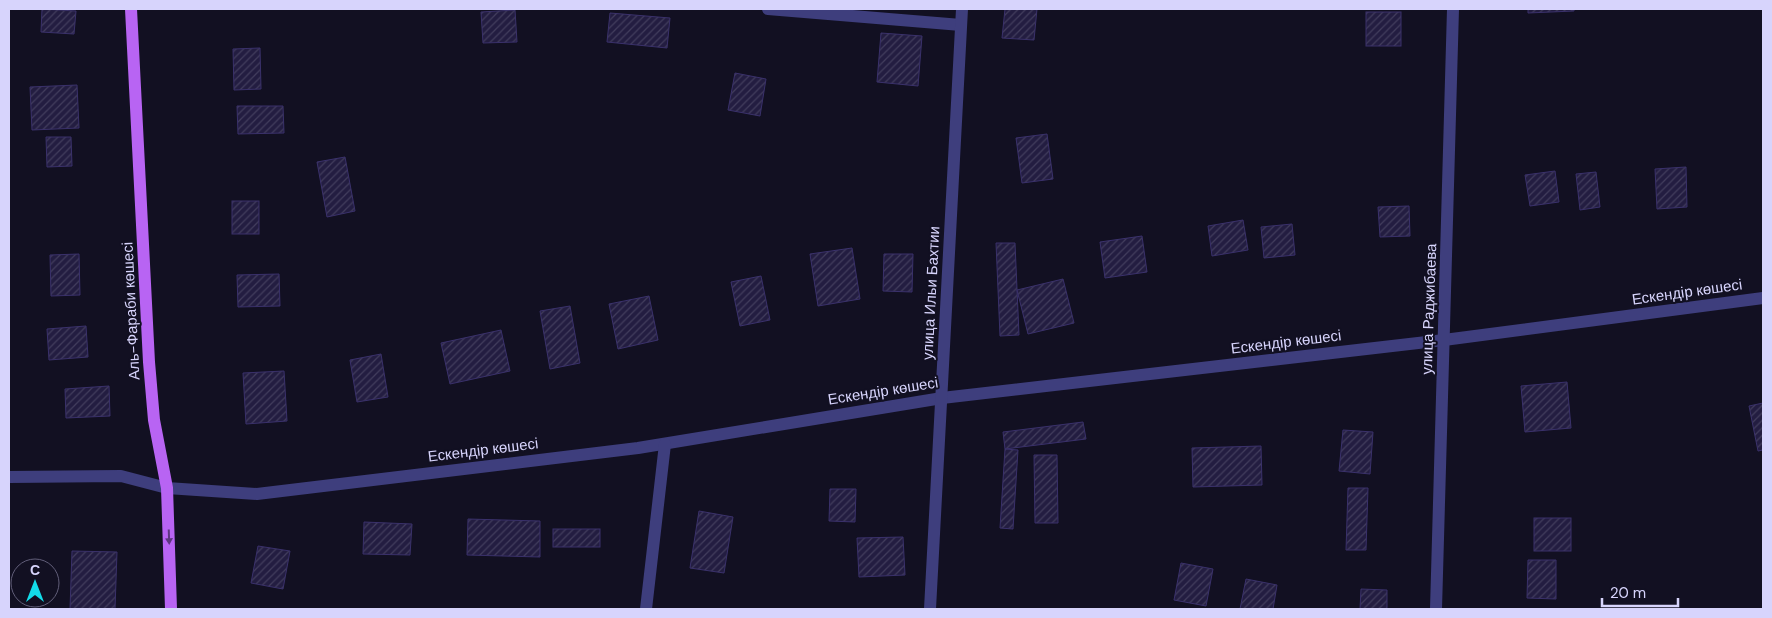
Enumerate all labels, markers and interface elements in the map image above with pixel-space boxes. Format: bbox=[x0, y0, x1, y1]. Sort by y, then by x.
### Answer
street label: улица Ильи Бахтии bbox=[918, 226, 944, 360]
street label: Аль-Фараби көшесі bbox=[117, 241, 145, 381]
street label: улица Раджибаева bbox=[1417, 242, 1441, 375]
street label: Ескендір көшесі bbox=[1631, 274, 1743, 310]
street label: Ескендір көшесі bbox=[1230, 325, 1342, 359]
street label: Ескендір көшесі bbox=[827, 372, 939, 410]
street label: Ескендір көшесі bbox=[427, 433, 539, 467]
one-way arrow bbox=[165, 529, 173, 545]
north arrow bbox=[10, 558, 60, 608]
text: С bbox=[30, 561, 40, 579]
scale bar bbox=[1602, 576, 1678, 608]
text: 20 m bbox=[1610, 583, 1646, 603]

